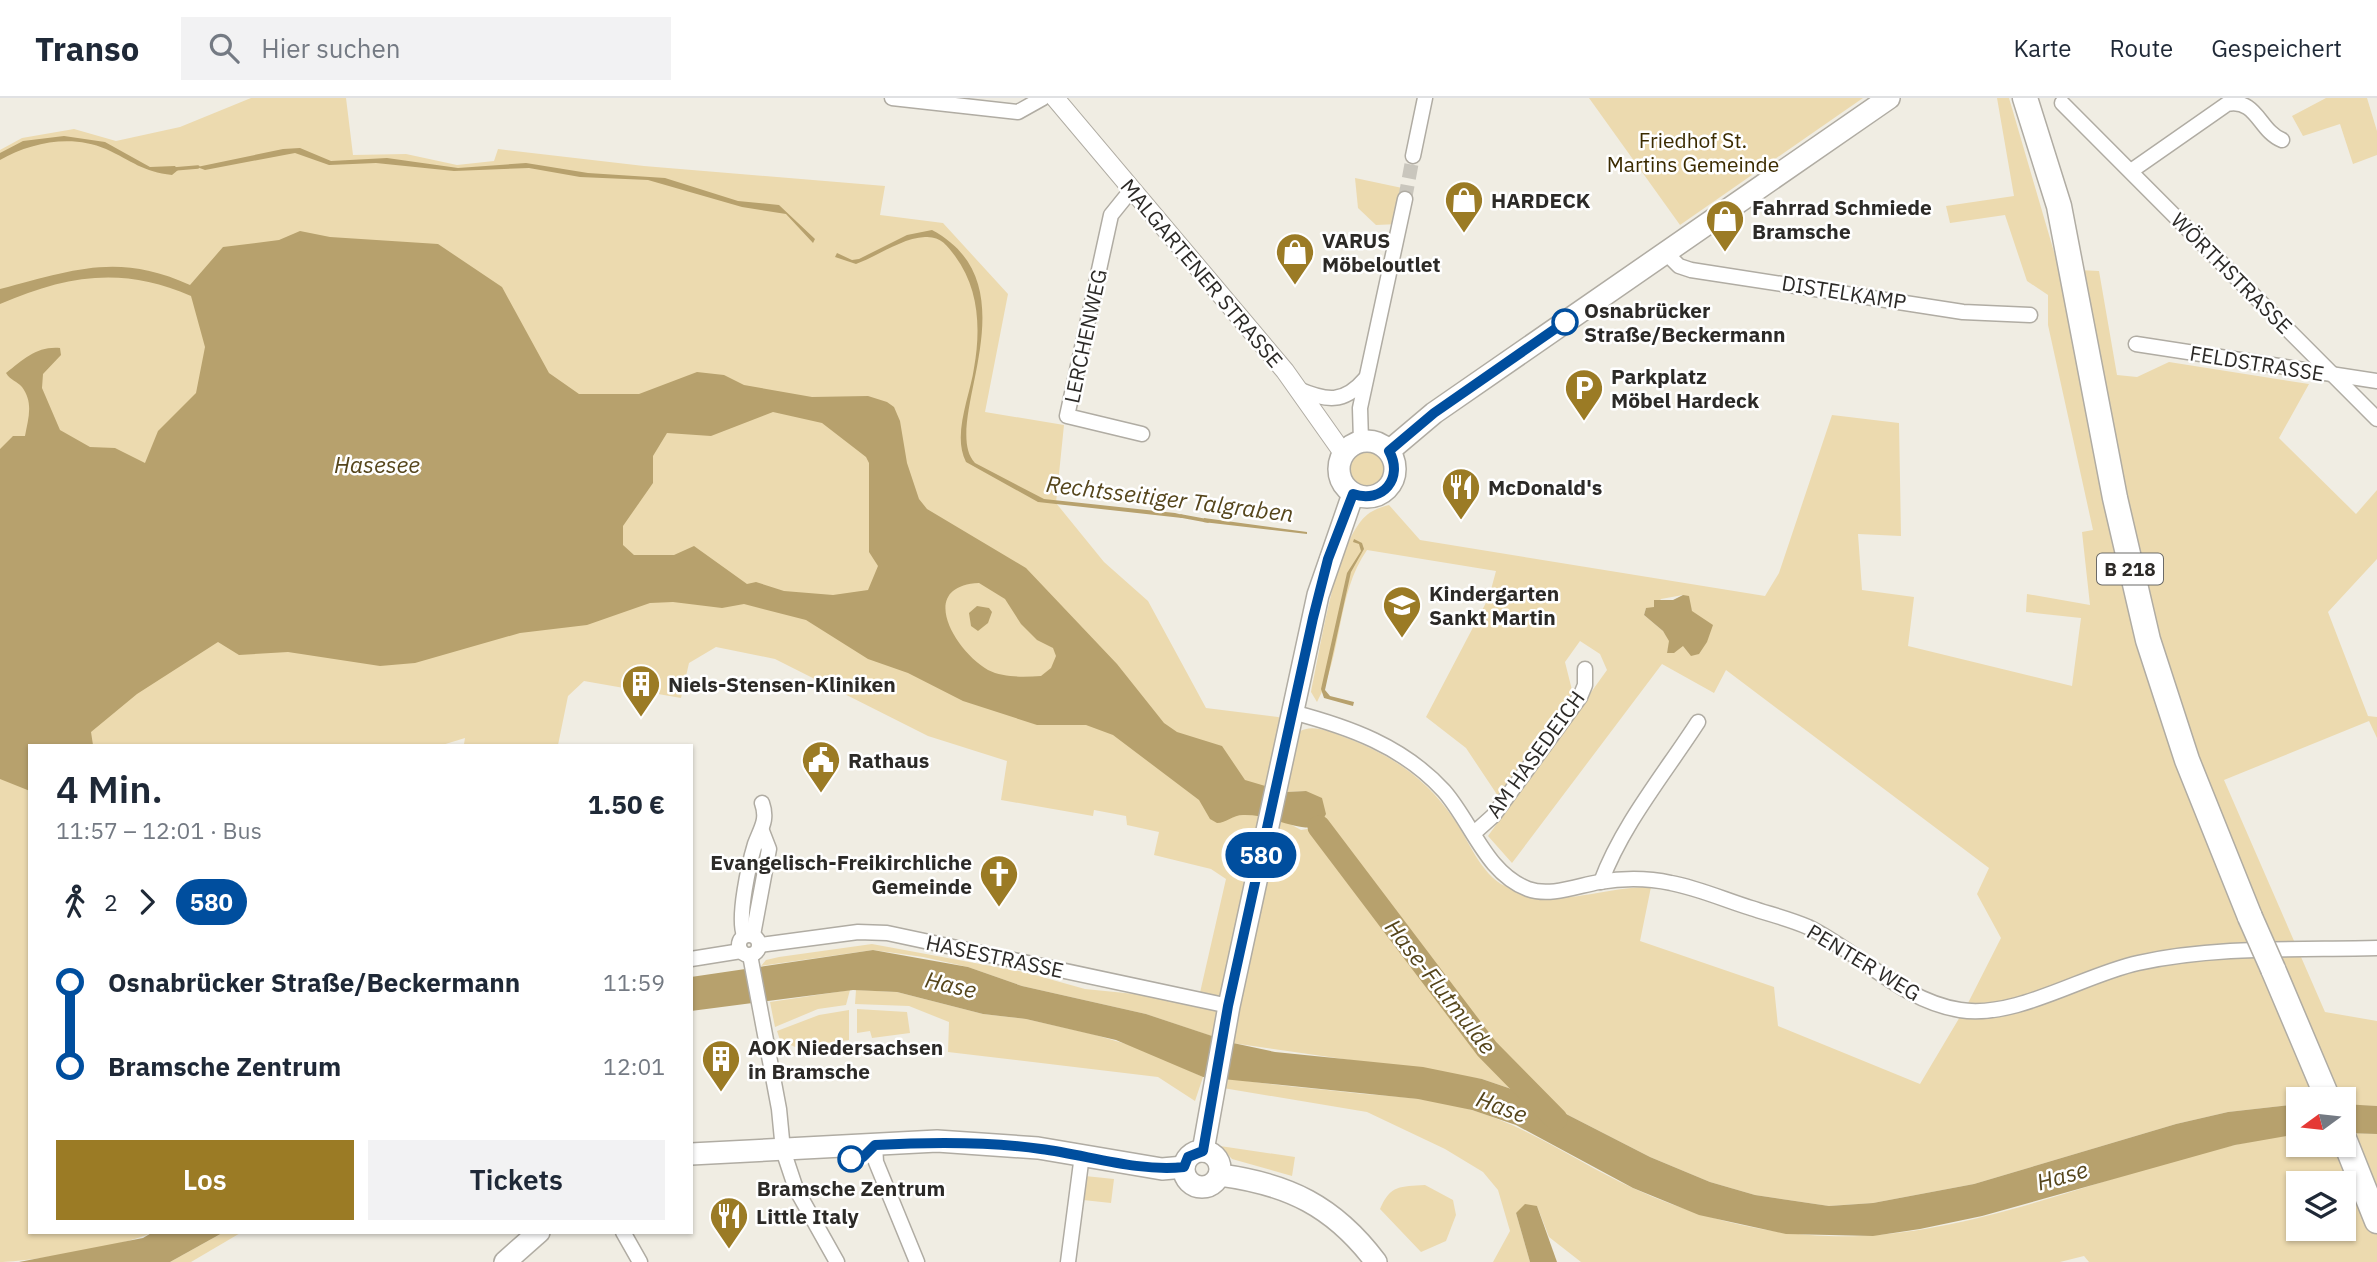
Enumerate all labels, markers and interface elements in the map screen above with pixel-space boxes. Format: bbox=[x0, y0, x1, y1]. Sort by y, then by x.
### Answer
search box bbox=[181, 17, 671, 80]
text: Transo bbox=[35, 27, 139, 70]
icon: search bbox=[205, 29, 243, 67]
text: Hier suchen bbox=[261, 31, 401, 65]
text: Karte bbox=[2013, 32, 2072, 64]
text: Route bbox=[2110, 32, 2173, 64]
text: Gespeichert bbox=[2211, 32, 2342, 64]
park label: Friedhof St. Martins Gemeinde bbox=[1607, 126, 1779, 178]
street label: MALGARTENER STRASSE bbox=[1115, 173, 1289, 373]
shop icon: HARDECK bbox=[1443, 179, 1485, 234]
place label: HARDECK bbox=[1491, 186, 1591, 214]
place label: Fahrrad Schmiede Bramsche bbox=[1752, 193, 1932, 245]
shop icon: Fahrrad Schmiede Bramsche bbox=[1704, 198, 1746, 253]
street label: WÖRTHSTRASSE bbox=[2165, 206, 2299, 340]
place label: VARUS Möbeloutlet bbox=[1322, 226, 1441, 278]
shop icon: VARUS Möbeloutlet bbox=[1274, 231, 1316, 286]
street label: LERCHENWEG bbox=[1057, 266, 1113, 406]
street label: DISTELKAMP bbox=[1780, 268, 1908, 316]
place label: Osnabrücker Straße/Beckermann bbox=[1584, 296, 1786, 348]
marker: Osnabrücker Straße/Beckermann bbox=[1552, 309, 1578, 335]
street label: FELDSTRASSE bbox=[2188, 339, 2326, 387]
place label: Parkplatz Möbel Hardeck bbox=[1611, 362, 1760, 414]
parking icon: Parkplatz Möbel Hardeck bbox=[1563, 367, 1605, 422]
water label: Hasesee bbox=[334, 449, 420, 479]
restaurant icon: McDonald's bbox=[1440, 466, 1482, 521]
water label: Rechtsseitiger Talgraben bbox=[1045, 468, 1295, 528]
place label: McDonald's bbox=[1488, 473, 1602, 501]
road number: B 218 bbox=[2097, 554, 2163, 584]
place label: Kindergarten Sankt Martin bbox=[1429, 579, 1559, 631]
school or university icon: Kindergarten Sankt Martin bbox=[1381, 584, 1423, 639]
building icon: Niels-Stensen-Kliniken bbox=[620, 663, 662, 718]
place label: Niels-Stensen-Kliniken bbox=[668, 670, 896, 698]
street label: AM HASEDEICH bbox=[1479, 685, 1591, 823]
public building icon: Rathaus bbox=[800, 739, 842, 794]
place label: Rathaus bbox=[848, 746, 929, 774]
text: 4 Min. bbox=[56, 764, 163, 813]
text: 1.50 € bbox=[588, 787, 665, 821]
text: 11:57 – 12:01 · Bus bbox=[56, 815, 262, 845]
line badge: 580 bbox=[1221, 832, 1301, 878]
text: 580 bbox=[1239, 839, 1283, 871]
place label: Evangelisch-Freikirchliche Gemeinde bbox=[710, 848, 972, 900]
church icon: Evangelisch-Freikirchliche Gemeinde bbox=[978, 853, 1020, 908]
icon: walk bbox=[56, 883, 94, 921]
icon: forward bbox=[128, 883, 166, 921]
text: 580 bbox=[190, 886, 233, 918]
text: 2 bbox=[104, 887, 118, 917]
water label: Hase-Flutmulde bbox=[1379, 912, 1503, 1060]
street label: PENTER WEG bbox=[1802, 917, 1926, 1007]
street label: HASESTRASSE bbox=[924, 928, 1066, 984]
water label: Hase bbox=[922, 964, 980, 1004]
text: Osnabrücker Straße/Beckermann bbox=[108, 965, 520, 999]
text: 11:59 bbox=[603, 967, 665, 997]
place label: AOK Niedersachsen in Bramsche bbox=[748, 1033, 943, 1085]
building icon: AOK Niedersachsen in Bramsche bbox=[700, 1038, 742, 1093]
text: Bramsche Zentrum bbox=[108, 1049, 341, 1083]
text: 12:01 bbox=[603, 1051, 665, 1081]
water label: Hase bbox=[1473, 1083, 1532, 1129]
north arrow bbox=[2286, 1087, 2356, 1157]
map controls bbox=[2286, 1087, 2356, 1241]
button: Los bbox=[56, 1140, 354, 1220]
button: Tickets bbox=[368, 1140, 665, 1220]
marker: Bramsche Zentrum bbox=[838, 1146, 864, 1172]
water label: Hase bbox=[2033, 1153, 2091, 1197]
button: layers bbox=[2286, 1171, 2356, 1241]
place label: Bramsche Zentrum bbox=[757, 1174, 945, 1202]
restaurant icon: Little Italy bbox=[708, 1195, 750, 1250]
place label: Little Italy bbox=[756, 1202, 860, 1230]

